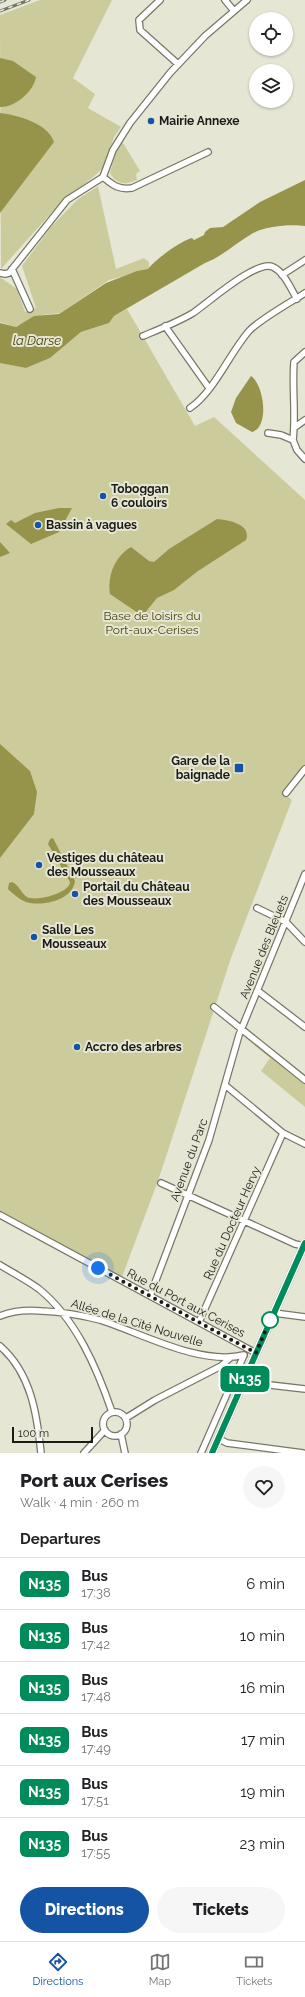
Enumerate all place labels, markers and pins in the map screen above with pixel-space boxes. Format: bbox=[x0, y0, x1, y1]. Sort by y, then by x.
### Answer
place label: Mairie Annexe bbox=[159, 114, 239, 128]
marker: Mairie Annexe bbox=[146, 116, 156, 126]
place label: Toboggan 6 couloirs bbox=[111, 482, 169, 510]
marker: Toboggan 6 couloirs bbox=[98, 491, 108, 501]
place label: Bassin à vagues bbox=[46, 518, 137, 532]
marker: Bassin à vagues bbox=[33, 520, 43, 530]
place label: Gare de la baignade bbox=[171, 754, 230, 782]
marker: Gare de la baignade bbox=[233, 762, 245, 774]
place label: Vestiges du château des Mousseaux bbox=[47, 851, 164, 879]
marker: Vestiges du château des Mousseaux bbox=[34, 860, 44, 870]
place label: Portail du Château des Mousseaux bbox=[83, 880, 190, 908]
marker: Portail du Château des Mousseaux bbox=[70, 889, 80, 899]
place label: Salle Les Mousseaux bbox=[42, 923, 107, 951]
marker: Salle Les Mousseaux bbox=[29, 932, 39, 942]
place label: Accro des arbres bbox=[85, 1040, 182, 1054]
marker: Accro des arbres bbox=[72, 1042, 82, 1052]
unlabelled marker bbox=[261, 1311, 279, 1329]

